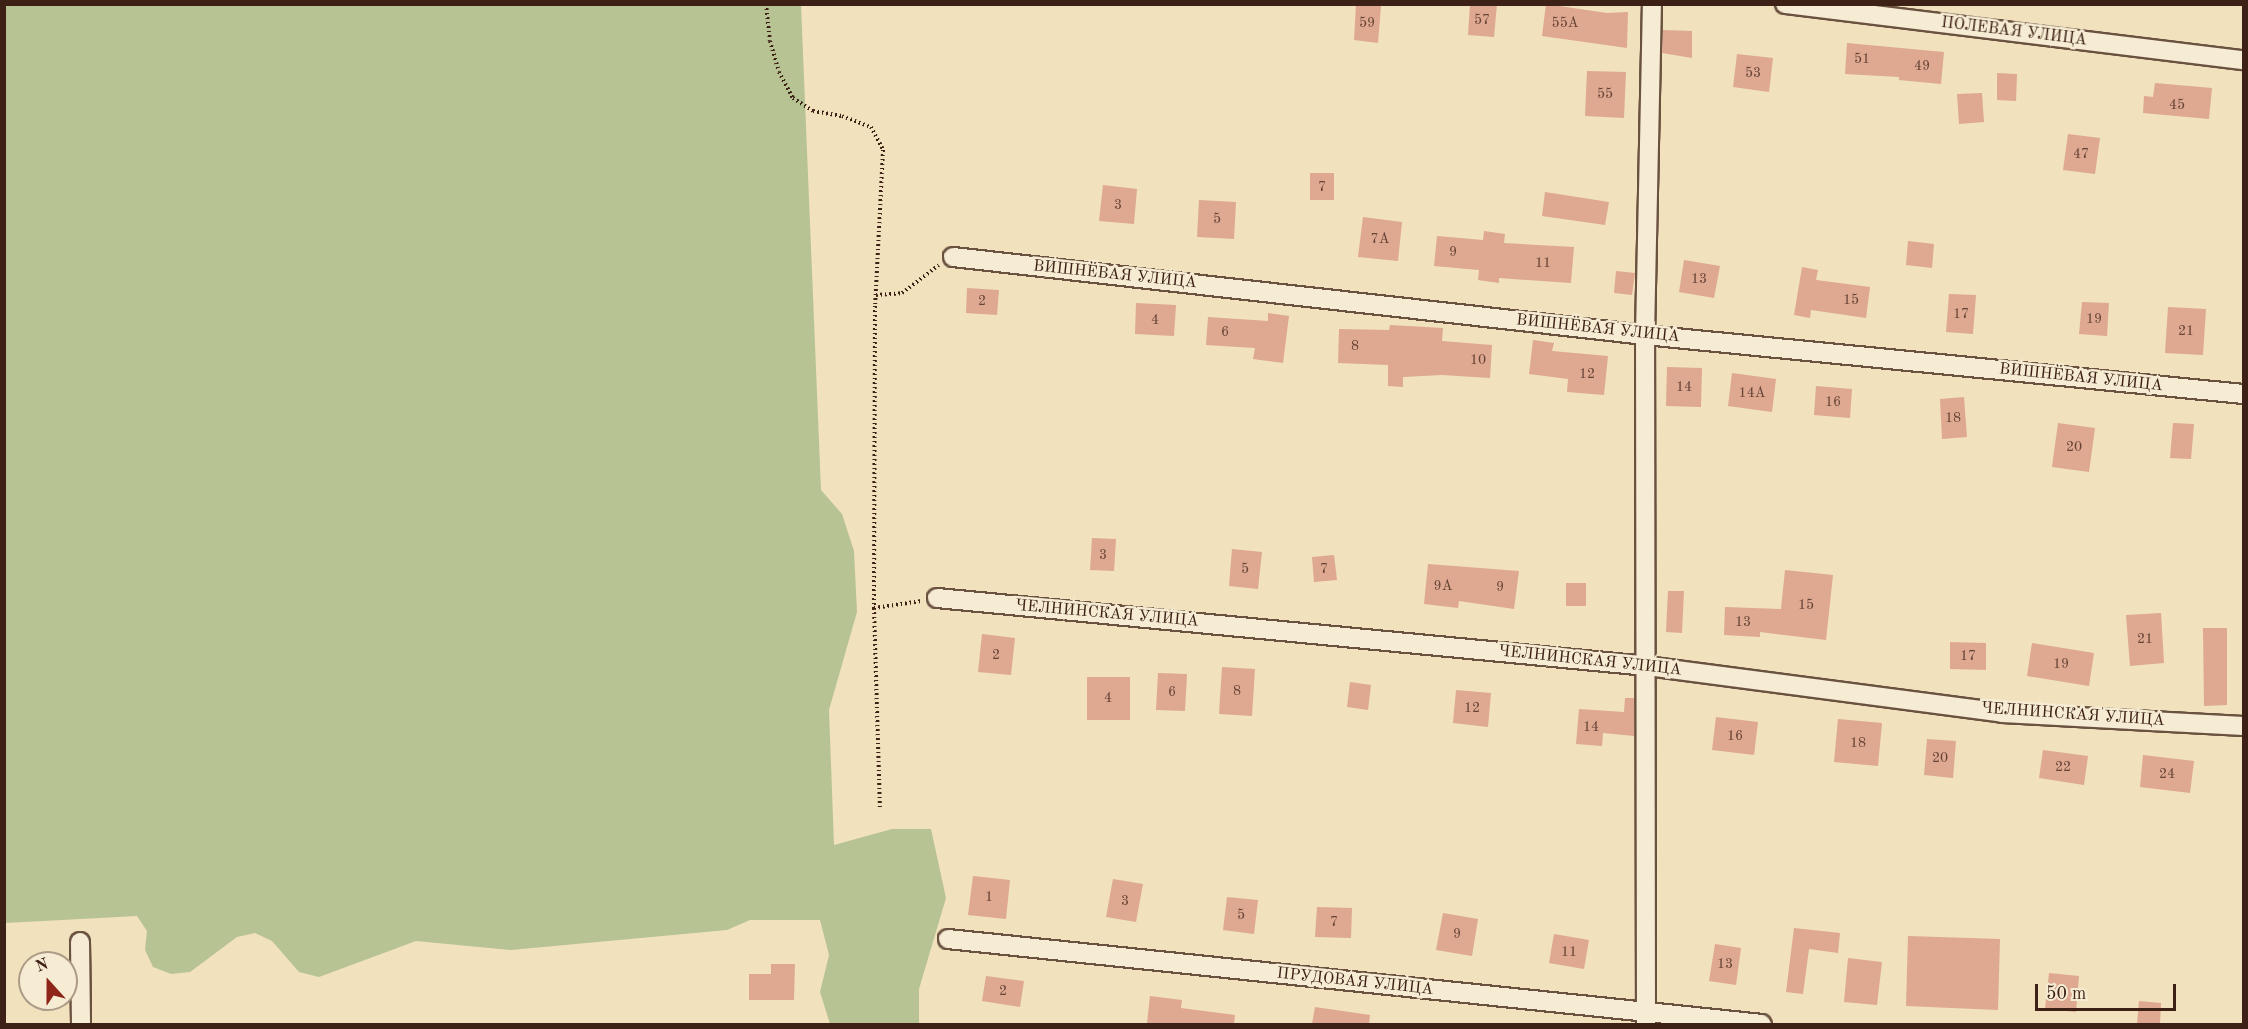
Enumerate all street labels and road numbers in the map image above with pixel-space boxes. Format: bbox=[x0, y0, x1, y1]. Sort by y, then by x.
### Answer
street label: ПОЛЕВАЯ УЛИЦА bbox=[1940, 14, 2088, 50]
street label: ВИШНЁВАЯ УЛИЦА bbox=[1032, 257, 1198, 293]
street label: ВИШНЁВАЯ УЛИЦА bbox=[1515, 311, 1681, 347]
street label: ВИШНЁВАЯ УЛИЦА bbox=[1998, 360, 2164, 396]
street label: ЧЕЛНИНСКАЯ УЛИЦА bbox=[1014, 596, 1200, 632]
street label: ЧЕЛНИНСКАЯ УЛИЦА bbox=[1497, 642, 1683, 680]
street label: ЧЕЛНИНСКАЯ УЛИЦА bbox=[1981, 699, 2165, 731]
street label: ПРУДОВАЯ УЛИЦА bbox=[1276, 964, 1434, 1000]

